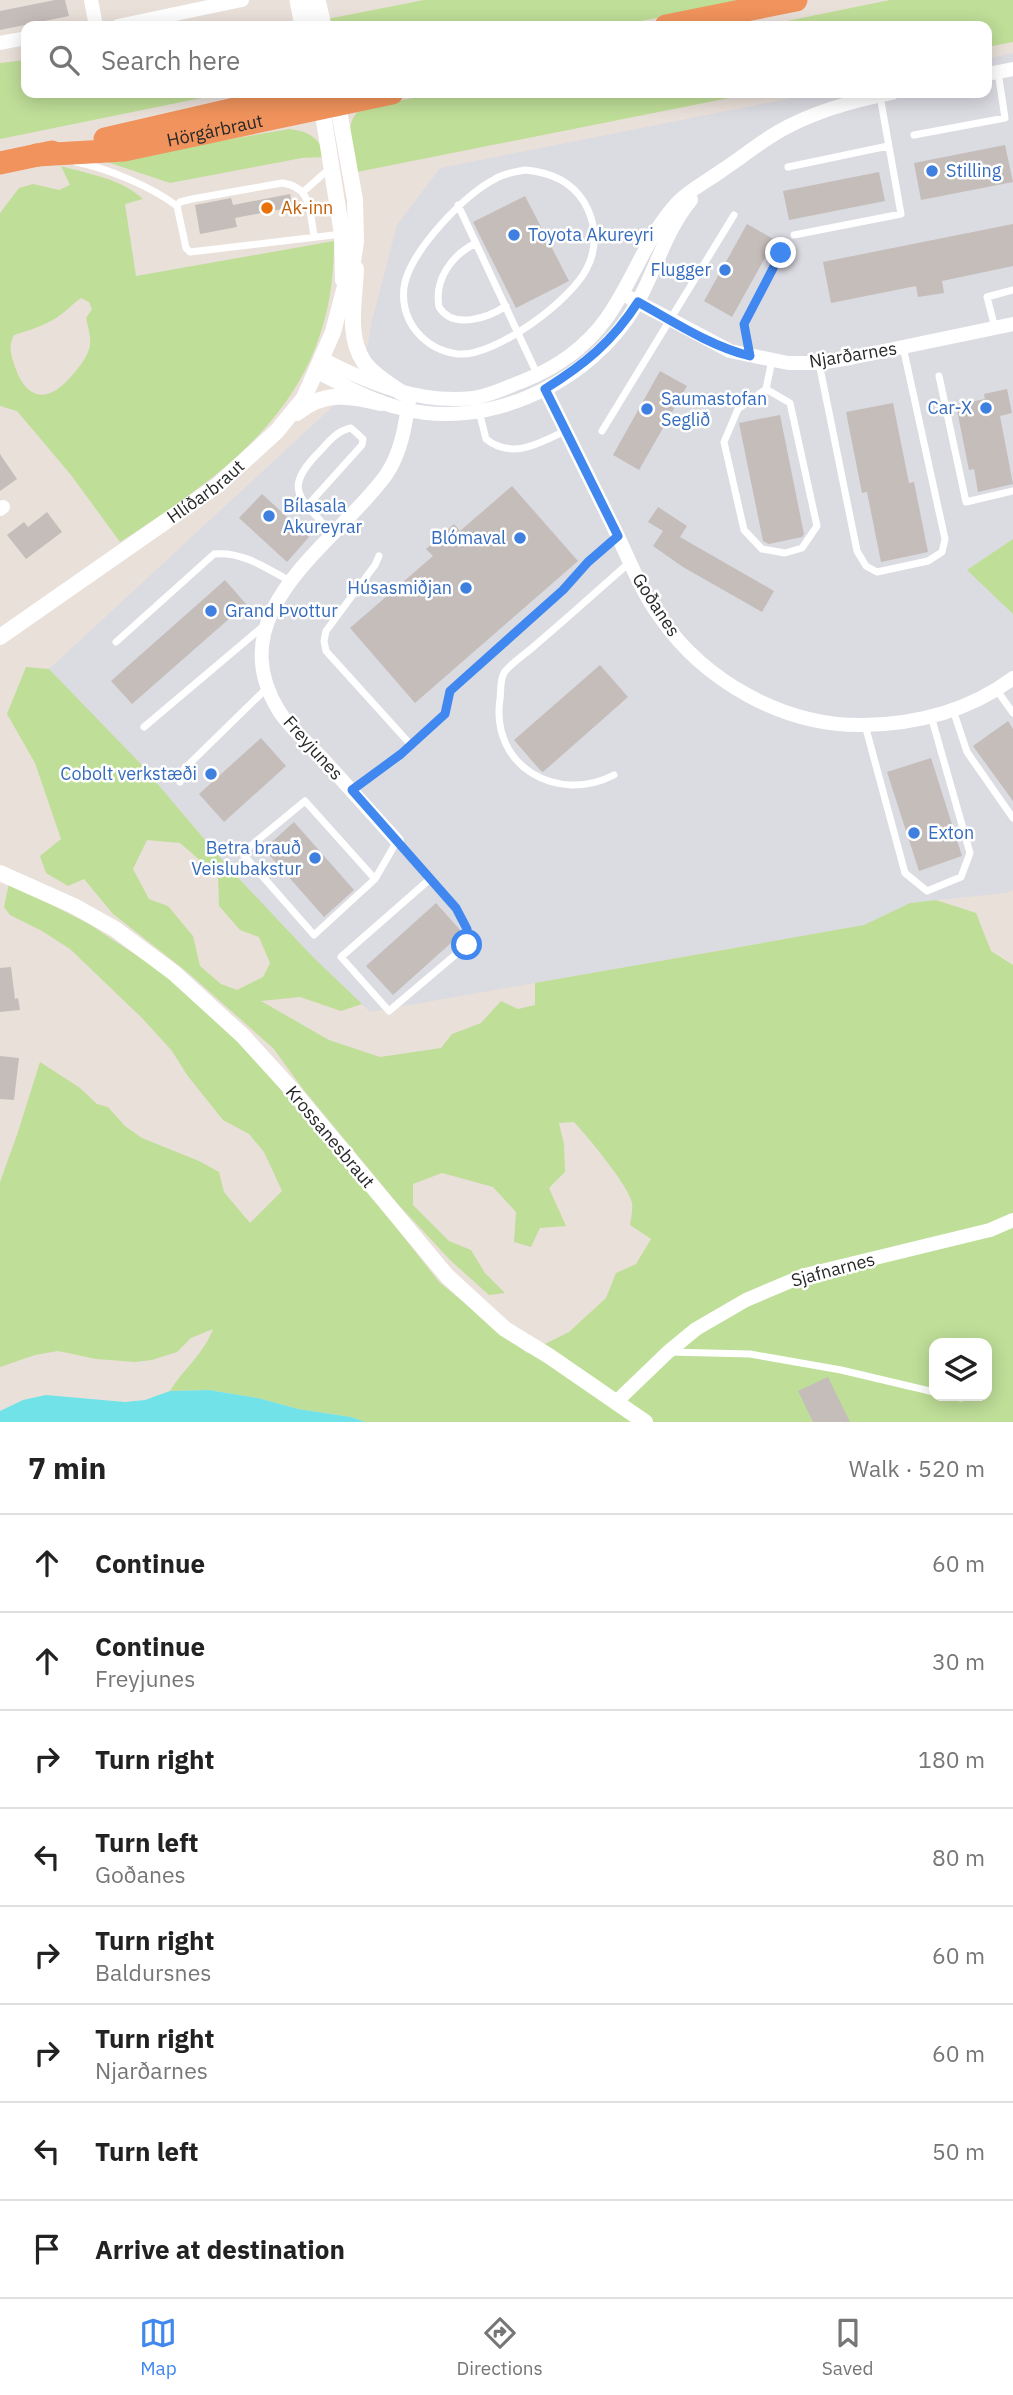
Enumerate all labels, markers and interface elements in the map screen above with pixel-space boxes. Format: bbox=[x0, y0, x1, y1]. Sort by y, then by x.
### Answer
search box bbox=[21, 21, 992, 98]
icon: search bbox=[45, 41, 83, 79]
text: Search here bbox=[101, 43, 240, 77]
street label: Hörgárbraut bbox=[164, 109, 265, 152]
place label: Stilling bbox=[946, 159, 1002, 182]
marker: Stilling bbox=[924, 163, 940, 179]
place label: Ak-inn bbox=[281, 196, 333, 219]
marker: Ak-inn bbox=[259, 200, 275, 216]
place label: Toyota Akureyri bbox=[528, 223, 654, 246]
marker: Toyota Akureyri bbox=[506, 227, 522, 243]
route end bbox=[765, 237, 796, 268]
place label: Flugger bbox=[650, 258, 711, 281]
marker: Flugger bbox=[717, 262, 733, 278]
street label: Njarðarnes bbox=[807, 336, 898, 373]
place label: Saumastofan Seglið bbox=[661, 387, 767, 431]
place label: Car-X bbox=[927, 396, 972, 419]
marker: Car-X bbox=[978, 400, 994, 416]
marker: Saumastofan Seglið bbox=[639, 401, 655, 417]
street label: Hlíðarbraut bbox=[162, 455, 249, 528]
place label: Bílasala Akureyrar bbox=[283, 494, 363, 538]
marker: Bílasala Akureyrar bbox=[261, 508, 277, 524]
place label: Blómaval bbox=[431, 526, 506, 549]
marker: Blómaval bbox=[512, 530, 528, 546]
street label: Goðanes bbox=[627, 569, 685, 641]
place label: Húsasmiðjan bbox=[347, 576, 452, 599]
marker: Húsasmiðjan bbox=[458, 580, 474, 596]
place label: Grand Þvottur bbox=[225, 599, 338, 622]
marker: Grand Þvottur bbox=[203, 603, 219, 619]
street label: Freyjunes bbox=[279, 711, 348, 785]
place label: Cobolt verkstæði bbox=[60, 762, 197, 785]
marker: Cobolt verkstæði bbox=[203, 766, 219, 782]
place label: Exton bbox=[928, 821, 974, 844]
marker: Exton bbox=[906, 825, 922, 841]
place label: Betra brauð Veislubakstur bbox=[191, 836, 301, 880]
marker: Betra brauð Veislubakstur bbox=[307, 850, 323, 866]
route start bbox=[451, 929, 482, 960]
street label: Krossanesbraut bbox=[281, 1081, 380, 1193]
street label: Sjafnarnes bbox=[788, 1247, 877, 1292]
map controls bbox=[929, 1338, 992, 1401]
button: layers bbox=[929, 1338, 992, 1401]
text: 7 min bbox=[28, 1448, 106, 1487]
text: Walk · 520 m bbox=[849, 1453, 985, 1483]
icon: ahead bbox=[28, 1544, 66, 1582]
text: Continue bbox=[95, 1546, 205, 1580]
text: 60 m bbox=[932, 1548, 985, 1578]
text: Continue bbox=[95, 1629, 205, 1663]
icon: ahead bbox=[28, 1642, 66, 1680]
text: 30 m bbox=[932, 1646, 985, 1676]
text: Freyjunes bbox=[95, 1663, 195, 1693]
icon: right bbox=[28, 1740, 66, 1778]
text: Turn right bbox=[95, 1742, 214, 1776]
text: 180 m bbox=[918, 1744, 985, 1774]
text: Turn left bbox=[95, 1825, 198, 1859]
icon: left bbox=[28, 1838, 66, 1876]
text: 80 m bbox=[932, 1842, 985, 1872]
text: Goðanes bbox=[95, 1859, 186, 1889]
text: Turn right bbox=[95, 1923, 214, 1957]
icon: right bbox=[28, 1936, 66, 1974]
text: 60 m bbox=[932, 1940, 985, 1970]
text: Baldursnes bbox=[95, 1957, 212, 1987]
text: Turn right bbox=[95, 2021, 214, 2055]
icon: right bbox=[28, 2034, 66, 2072]
text: 60 m bbox=[932, 2038, 985, 2068]
text: Njarðarnes bbox=[95, 2055, 208, 2085]
icon: left bbox=[28, 2132, 66, 2170]
text: Turn left bbox=[95, 2134, 198, 2168]
text: 50 m bbox=[932, 2136, 985, 2166]
icon: arrive bbox=[28, 2230, 66, 2268]
text: Arrive at destination bbox=[95, 2232, 345, 2266]
tab: Map bbox=[139, 2314, 177, 2380]
tab: Directions bbox=[456, 2314, 543, 2380]
tab: Saved bbox=[822, 2314, 874, 2380]

